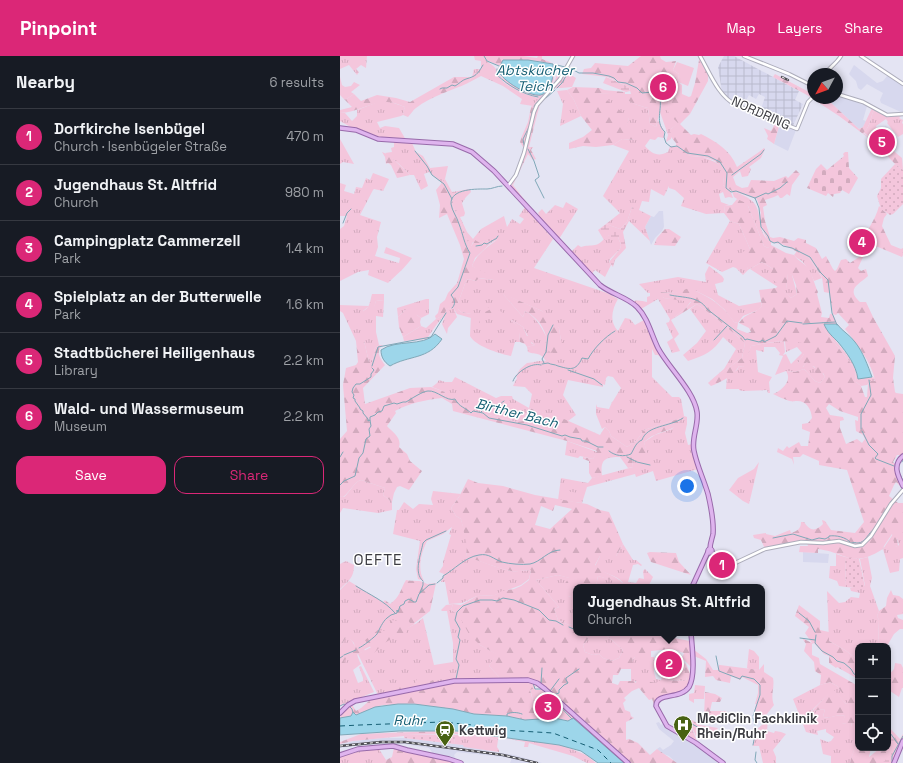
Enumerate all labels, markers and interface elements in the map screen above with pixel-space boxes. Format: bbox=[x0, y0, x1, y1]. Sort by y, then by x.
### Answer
text: Pinpoint bbox=[20, 16, 97, 41]
text: Map bbox=[726, 19, 756, 37]
text: Layers bbox=[778, 19, 822, 37]
text: Share bbox=[844, 19, 883, 37]
water label: Abtskücher Teich bbox=[496, 61, 576, 95]
north arrow bbox=[807, 68, 843, 104]
text: Nearby bbox=[16, 71, 75, 93]
pin: 6 bbox=[650, 72, 676, 102]
text: 6 results bbox=[270, 74, 324, 91]
street label: NORDRING bbox=[729, 92, 793, 134]
text: Dorfkirche Isenbügel bbox=[54, 119, 205, 138]
pin: 5 bbox=[869, 127, 895, 157]
text: 1 bbox=[26, 128, 32, 145]
text: 470 m bbox=[286, 128, 324, 145]
text: Church · Isenbügeler Straße bbox=[54, 138, 227, 155]
text: Jugendhaus St. Altfrid bbox=[54, 175, 217, 194]
text: 2 bbox=[25, 184, 33, 201]
text: 980 m bbox=[285, 184, 324, 201]
text: Church bbox=[54, 194, 99, 211]
pin: 4 bbox=[849, 227, 875, 257]
text: Campingplatz Cammerzell bbox=[54, 231, 240, 250]
text: 3 bbox=[25, 240, 33, 257]
text: 1.4 km bbox=[286, 240, 324, 257]
text: Park bbox=[54, 250, 81, 267]
text: Spielplatz an der Butterwelle bbox=[54, 287, 262, 306]
text: 4 bbox=[25, 296, 33, 313]
text: 1.6 km bbox=[286, 296, 324, 313]
text: Park bbox=[54, 306, 81, 323]
text: Stadtbücherei Heiligenhaus bbox=[54, 343, 255, 362]
text: 5 bbox=[25, 352, 33, 369]
text: 2.2 km bbox=[284, 352, 324, 369]
text: Library bbox=[54, 362, 98, 379]
water label: Birther Bach bbox=[474, 394, 560, 432]
text: Wald- und Wassermuseum bbox=[54, 399, 244, 418]
text: 6 bbox=[25, 408, 33, 425]
text: 2.2 km bbox=[284, 408, 324, 425]
text: Museum bbox=[54, 418, 107, 435]
button: Save bbox=[16, 456, 166, 494]
button: Share bbox=[174, 456, 324, 494]
your location bbox=[677, 476, 697, 496]
district label: OEFTE bbox=[354, 550, 402, 569]
pin: 1 bbox=[709, 550, 735, 580]
popup bbox=[573, 584, 765, 636]
text: Jugendhaus St. Altfrid bbox=[587, 592, 751, 611]
text: Church bbox=[587, 611, 632, 628]
map controls bbox=[855, 643, 891, 751]
button: + bbox=[855, 643, 891, 679]
pin: 2 bbox=[656, 649, 682, 679]
button: − bbox=[855, 679, 891, 715]
pin: 3 bbox=[535, 692, 561, 722]
place label: MediClin Fachklinik Rhein/Ruhr bbox=[697, 710, 818, 742]
water label: Ruhr bbox=[393, 711, 426, 729]
hospital icon: MediClin Fachklinik Rhein/Ruhr bbox=[672, 714, 694, 742]
button: locate bbox=[855, 715, 891, 751]
station icon: Kettwig bbox=[434, 719, 456, 747]
place label: Kettwig bbox=[459, 722, 507, 739]

